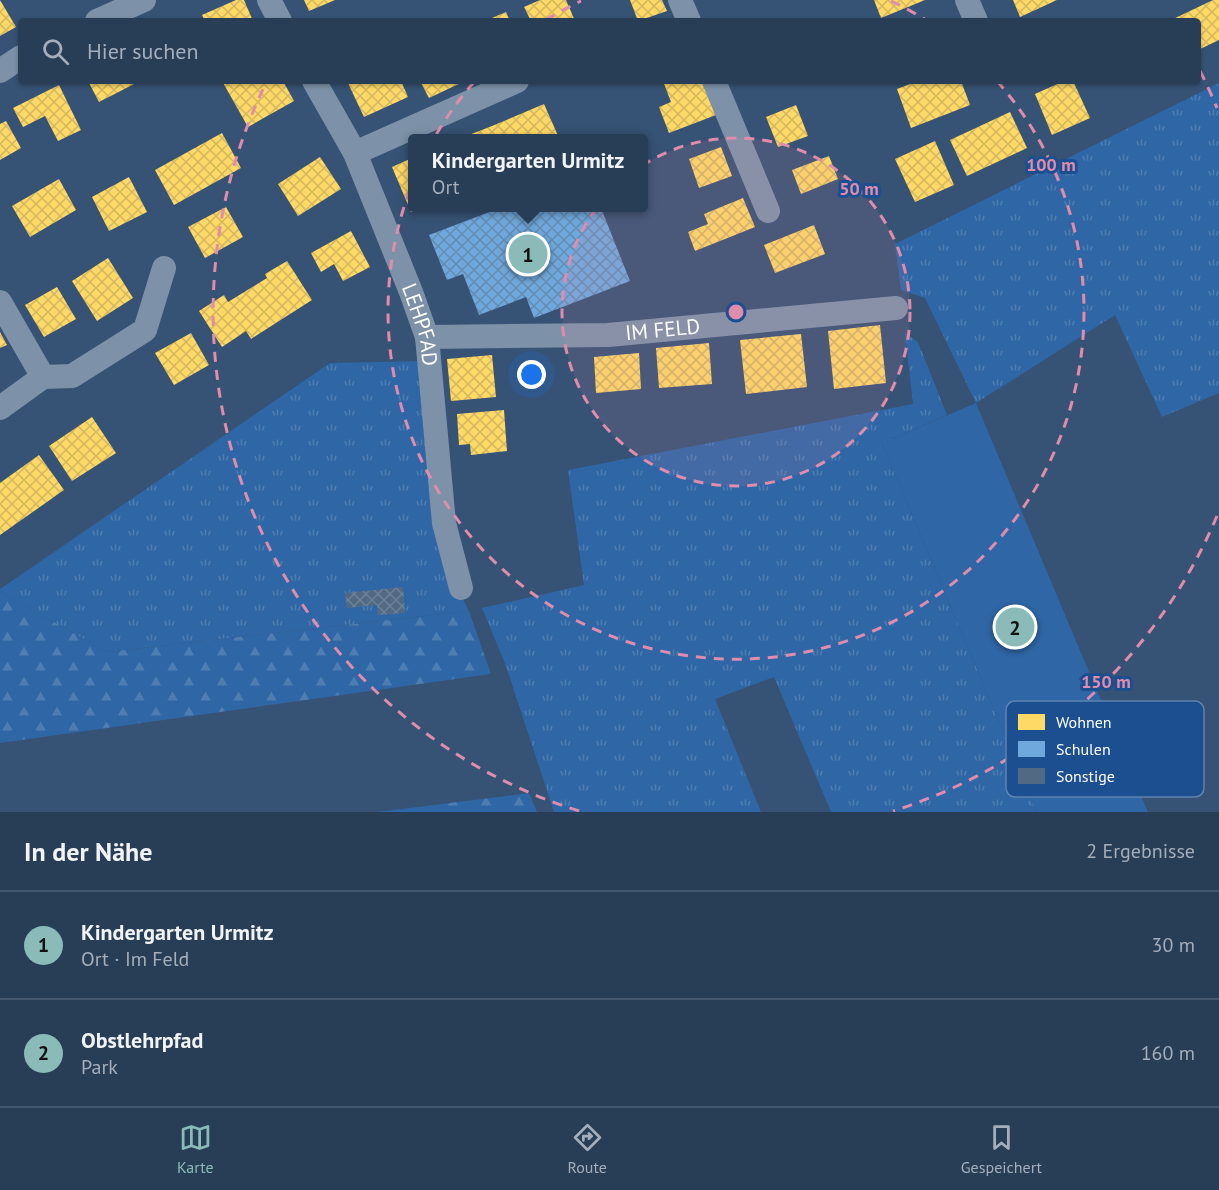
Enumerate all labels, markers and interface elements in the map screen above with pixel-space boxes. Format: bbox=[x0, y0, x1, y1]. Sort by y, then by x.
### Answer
search box bbox=[18, 18, 1201, 84]
icon: search bbox=[39, 35, 72, 68]
text: Hier suchen bbox=[87, 37, 199, 65]
popup bbox=[408, 134, 648, 212]
text: Kindergarten Urmitz bbox=[432, 146, 624, 174]
text: 100 m bbox=[1026, 153, 1076, 176]
text: Ort bbox=[432, 174, 460, 200]
text: 50 m bbox=[839, 177, 879, 200]
pin: 1 bbox=[508, 232, 548, 276]
street label: LEHPFAD bbox=[396, 279, 444, 367]
centre of rings bbox=[726, 302, 746, 322]
street label: IM FELD bbox=[624, 312, 701, 346]
your location bbox=[517, 360, 546, 389]
pin: 2 bbox=[996, 604, 1034, 650]
text: 150 m bbox=[1081, 670, 1131, 693]
legend bbox=[1006, 701, 1204, 797]
text: Wohnen bbox=[1056, 712, 1112, 732]
text: Schulen bbox=[1056, 739, 1111, 759]
text: Sonstige bbox=[1056, 766, 1115, 786]
text: In der Nähe bbox=[24, 835, 152, 868]
text: 2 Ergebnisse bbox=[1086, 838, 1195, 864]
text: Kindergarten Urmitz bbox=[81, 918, 274, 946]
text: 1 bbox=[38, 932, 49, 958]
text: 30 m bbox=[1152, 932, 1195, 958]
text: Ort · Im Feld bbox=[81, 946, 189, 972]
text: Obstlehrpfad bbox=[81, 1026, 203, 1054]
text: 2 bbox=[38, 1040, 49, 1066]
text: 160 m bbox=[1141, 1040, 1195, 1066]
text: Park bbox=[81, 1054, 118, 1080]
tab: Karte bbox=[177, 1121, 214, 1177]
tab: Route bbox=[568, 1121, 607, 1177]
tab: Gespeichert bbox=[961, 1121, 1042, 1177]

